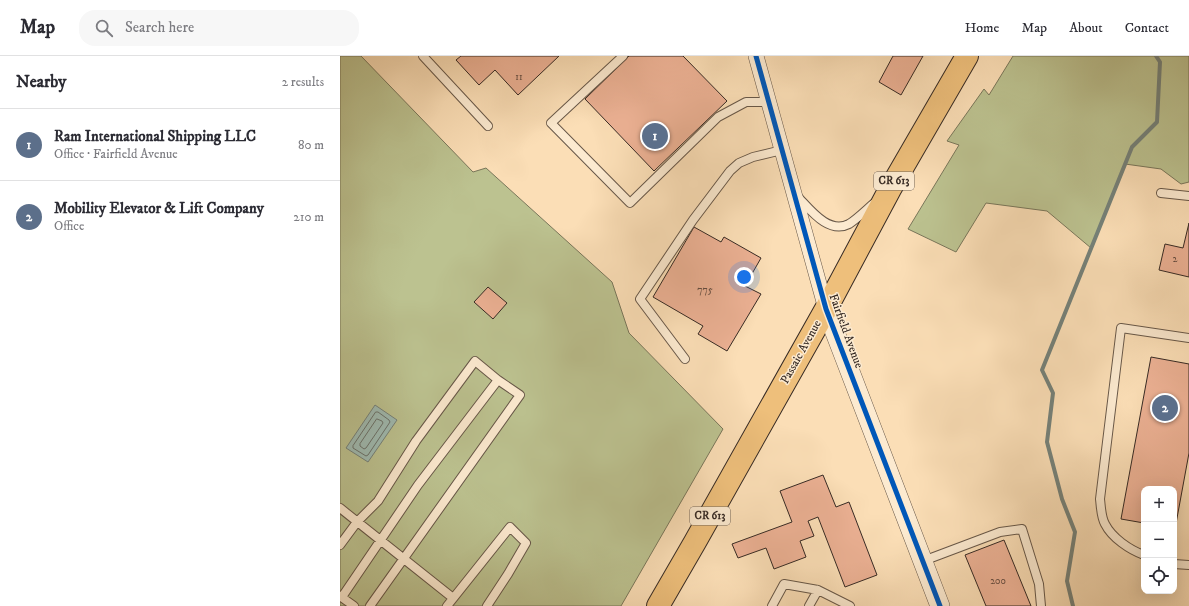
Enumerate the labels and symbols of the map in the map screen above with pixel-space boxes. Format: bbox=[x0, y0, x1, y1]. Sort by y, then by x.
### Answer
house number: 11 bbox=[515, 71, 523, 83]
pin: 1 bbox=[642, 121, 668, 151]
road number: CR 613 bbox=[874, 172, 914, 190]
house number: 2 bbox=[1173, 253, 1178, 265]
your location bbox=[734, 267, 754, 287]
house number: 775 bbox=[697, 284, 713, 296]
street label: Fairfield Avenue bbox=[826, 292, 866, 370]
street label: Passaic Avenue bbox=[777, 317, 825, 387]
pin: 2 bbox=[1152, 393, 1178, 423]
road number: CR 613 bbox=[690, 507, 730, 525]
house number: 200 bbox=[990, 575, 1006, 587]

